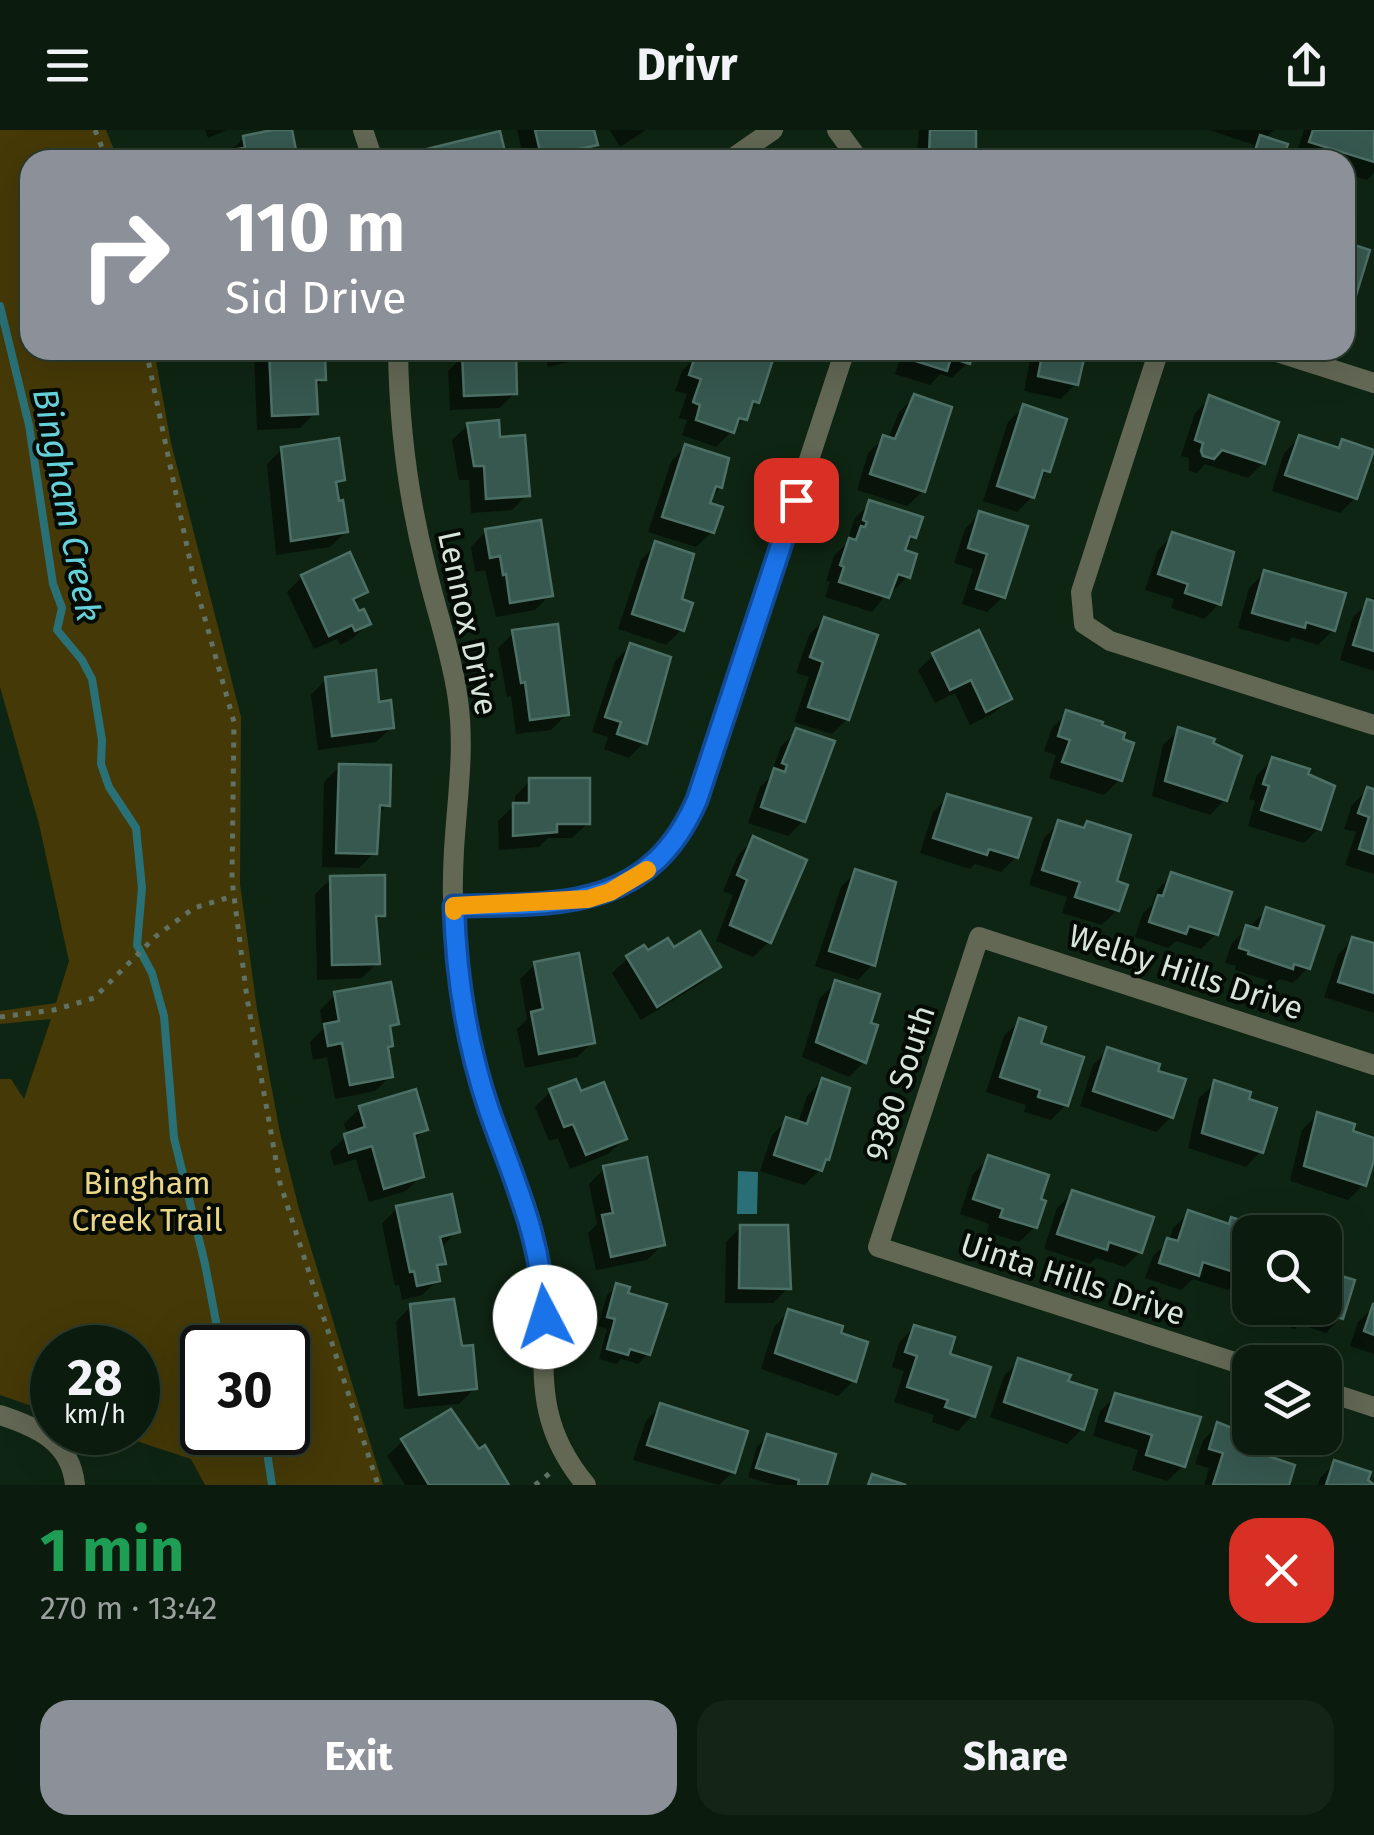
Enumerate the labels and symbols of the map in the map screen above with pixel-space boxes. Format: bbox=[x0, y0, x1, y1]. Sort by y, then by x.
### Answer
water label: Bingham Creek bbox=[24, 385, 110, 625]
pin bbox=[754, 458, 839, 543]
street label: Lennox Drive bbox=[430, 527, 506, 719]
street label: Welby Hills Drive bbox=[1064, 916, 1308, 1028]
street label: 9380 South bbox=[857, 1000, 943, 1166]
park label: Bingham Creek Trail bbox=[71, 1164, 223, 1239]
street label: Uinta Hills Drive bbox=[956, 1225, 1190, 1333]
position arrow bbox=[493, 1265, 597, 1369]
speed limit sign: 30 bbox=[180, 1325, 310, 1455]

